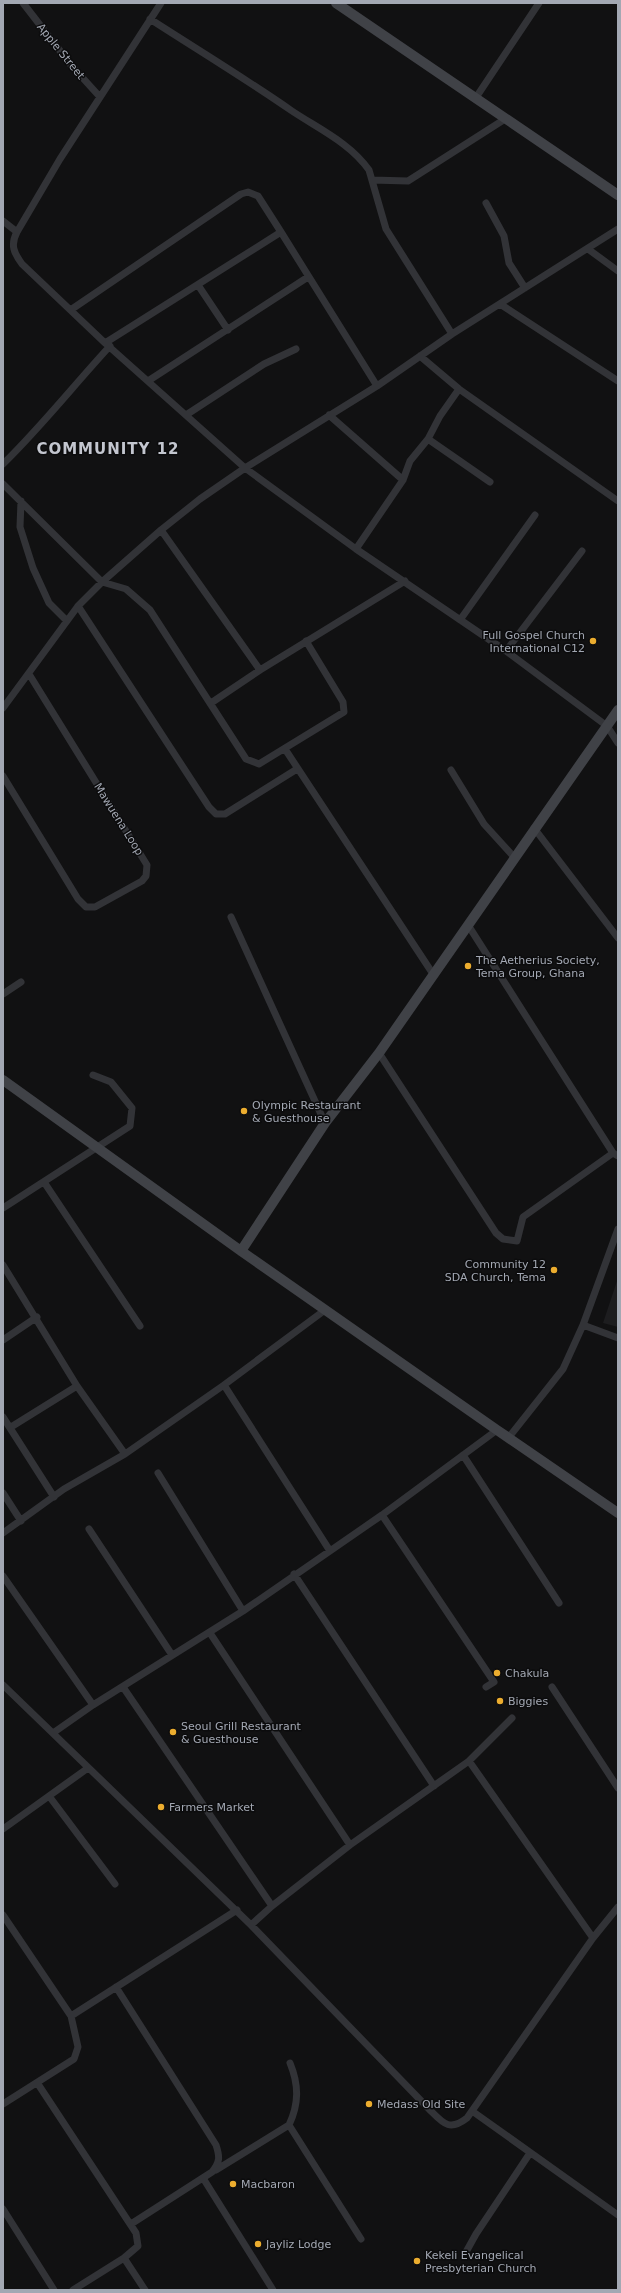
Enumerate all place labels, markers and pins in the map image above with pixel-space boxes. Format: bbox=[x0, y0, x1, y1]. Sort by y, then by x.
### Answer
place label: Full Gospel Church International C12 bbox=[482, 629, 585, 655]
marker: Full Gospel Church International C12 bbox=[588, 636, 598, 646]
place label: The Aetherius Society, Tema Group, Ghana bbox=[475, 954, 600, 980]
marker: The Aetherius Society, Tema Group, Ghana bbox=[463, 961, 473, 971]
place label: Olympic Restaurant & Guesthouse bbox=[252, 1099, 361, 1125]
marker: Olympic Restaurant & Guesthouse bbox=[239, 1106, 249, 1116]
place label: Community 12 SDA Church, Tema bbox=[445, 1258, 546, 1284]
marker: Community 12 SDA Church, Tema bbox=[549, 1265, 559, 1275]
place label: Chakula bbox=[505, 1667, 549, 1680]
marker: Chakula bbox=[492, 1668, 502, 1678]
place label: Biggies bbox=[508, 1695, 548, 1708]
marker: Biggies bbox=[495, 1696, 505, 1706]
place label: Seoul Grill Restaurant & Guesthouse bbox=[181, 1720, 302, 1746]
marker: Seoul Grill Restaurant & Guesthouse bbox=[168, 1727, 178, 1737]
place label: Farmers Market bbox=[169, 1801, 255, 1814]
marker: Farmers Market bbox=[156, 1802, 166, 1812]
place label: Medass Old Site bbox=[377, 2098, 465, 2111]
marker: Medass Old Site bbox=[364, 2099, 374, 2109]
place label: Macbaron bbox=[241, 2178, 295, 2191]
marker: Macbaron bbox=[228, 2179, 238, 2189]
place label: Jayliz Lodge bbox=[265, 2238, 332, 2251]
marker: Jayliz Lodge bbox=[253, 2239, 263, 2249]
place label: Kekeli Evangelical Presbyterian Church bbox=[425, 2249, 537, 2275]
marker: Kekeli Evangelical Presbyterian Church bbox=[412, 2256, 422, 2266]

